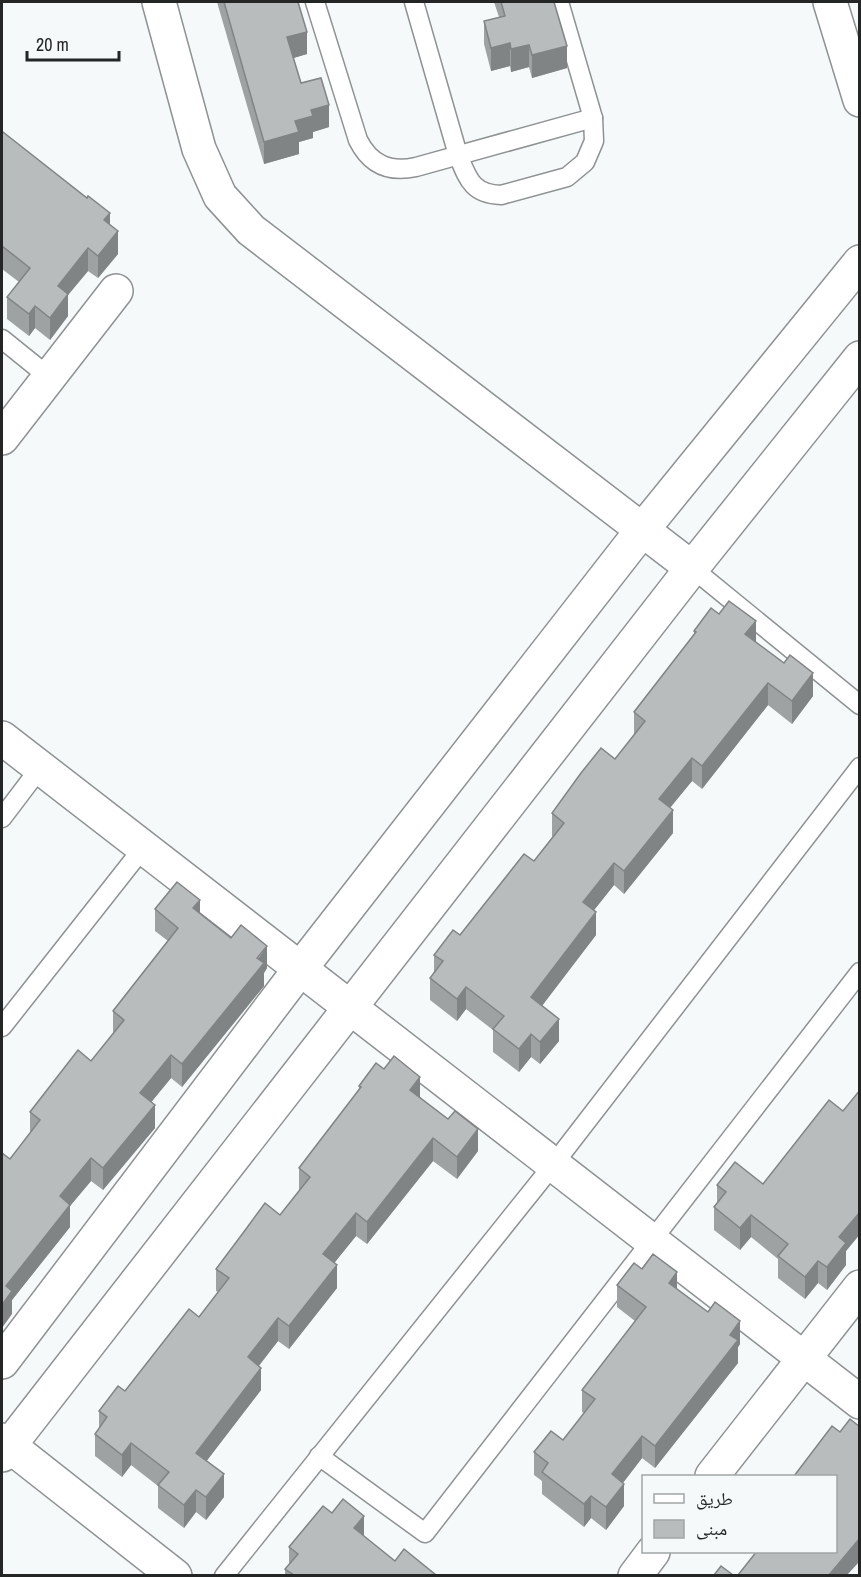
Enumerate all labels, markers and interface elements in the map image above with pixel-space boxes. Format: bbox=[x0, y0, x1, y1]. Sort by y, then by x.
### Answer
scale bar bbox=[27, 24, 118, 62]
text: 20 m bbox=[36, 32, 69, 57]
legend bbox=[642, 1475, 837, 1553]
text: طريق bbox=[696, 1486, 733, 1511]
text: مبنى bbox=[696, 1516, 727, 1541]

